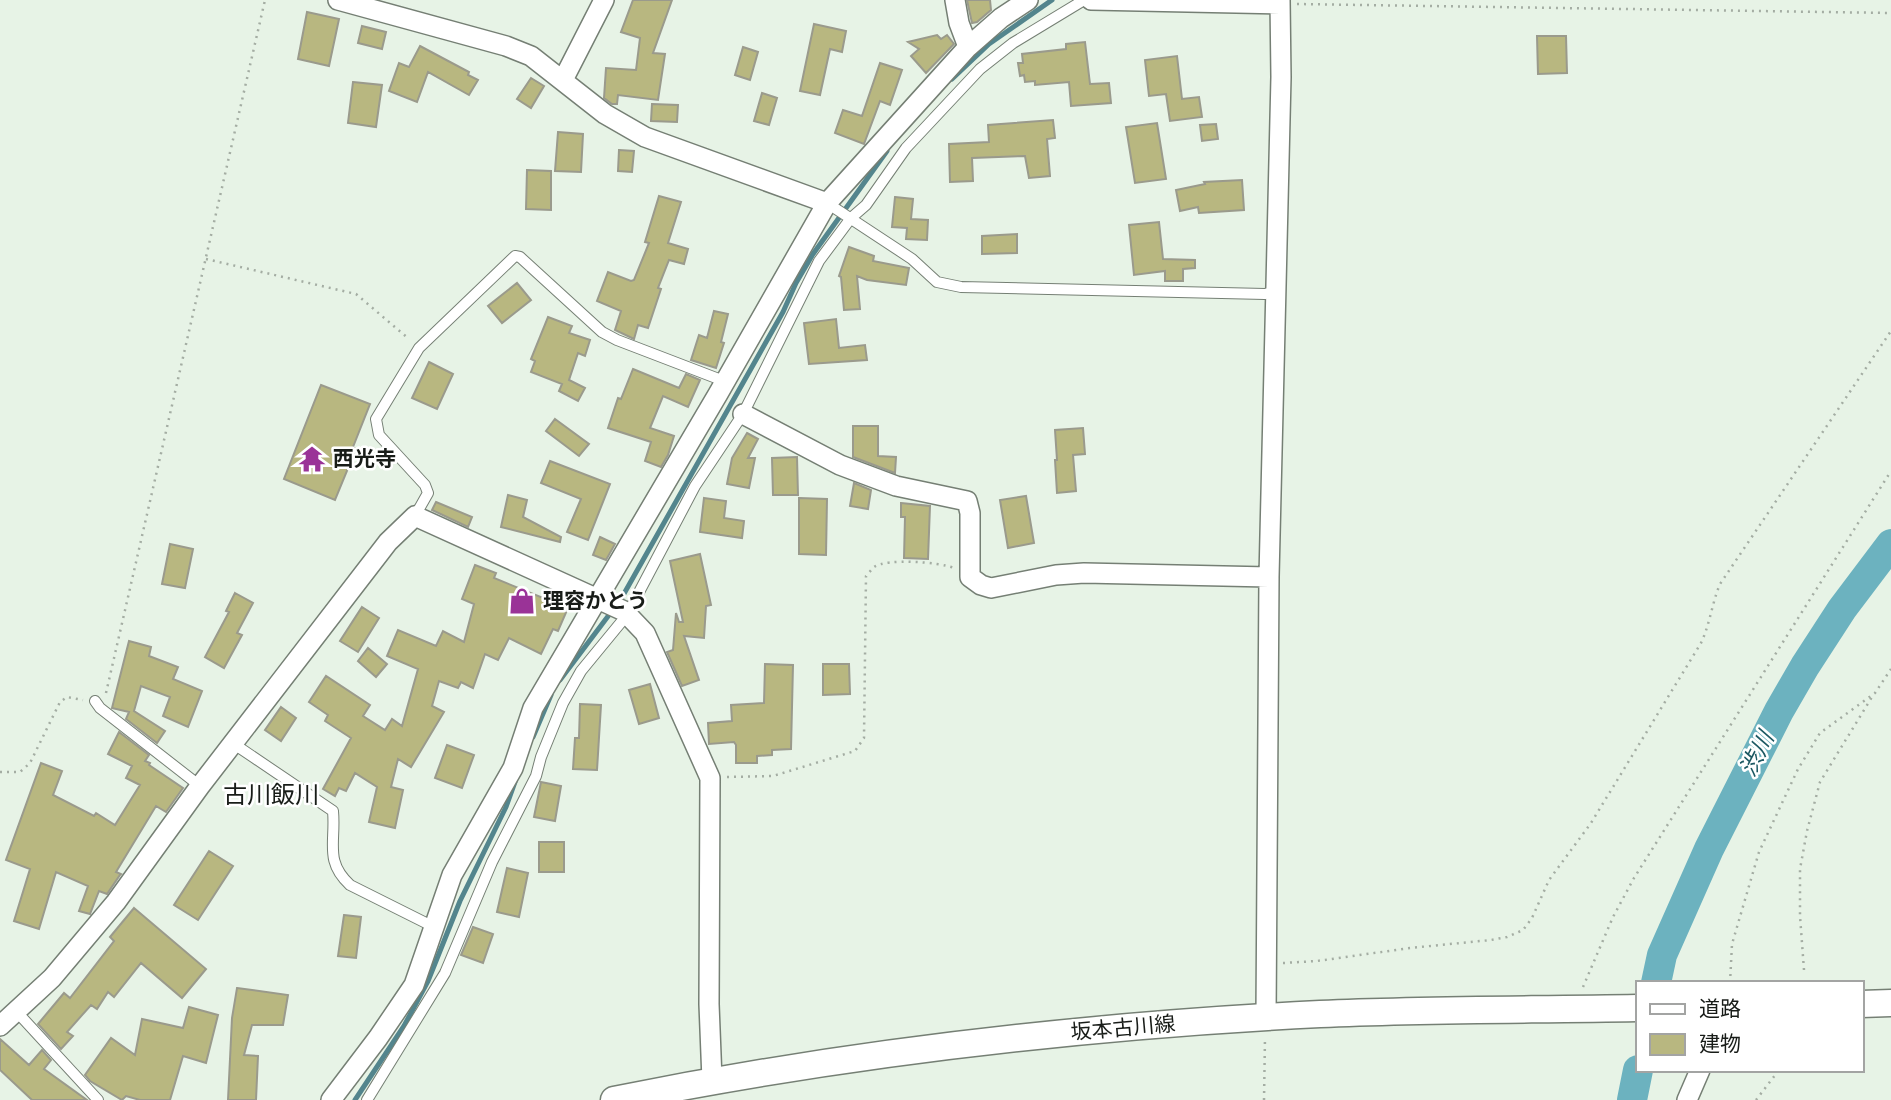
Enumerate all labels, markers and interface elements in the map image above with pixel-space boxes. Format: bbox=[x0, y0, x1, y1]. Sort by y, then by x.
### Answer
temple icon: 西光寺 bbox=[297, 444, 327, 474]
place label: 西光寺 bbox=[333, 447, 396, 471]
shop icon: 理容かとう bbox=[507, 586, 537, 616]
place label: 理容かとう bbox=[543, 589, 648, 613]
water label: 渋川 bbox=[1735, 725, 1781, 781]
district label: 古川飯川 bbox=[223, 781, 319, 809]
legend bbox=[1636, 981, 1863, 1072]
text: 道路 bbox=[1699, 997, 1741, 1021]
street label: 坂本古川線 bbox=[1070, 1011, 1176, 1045]
text: 建物 bbox=[1699, 1032, 1741, 1056]

